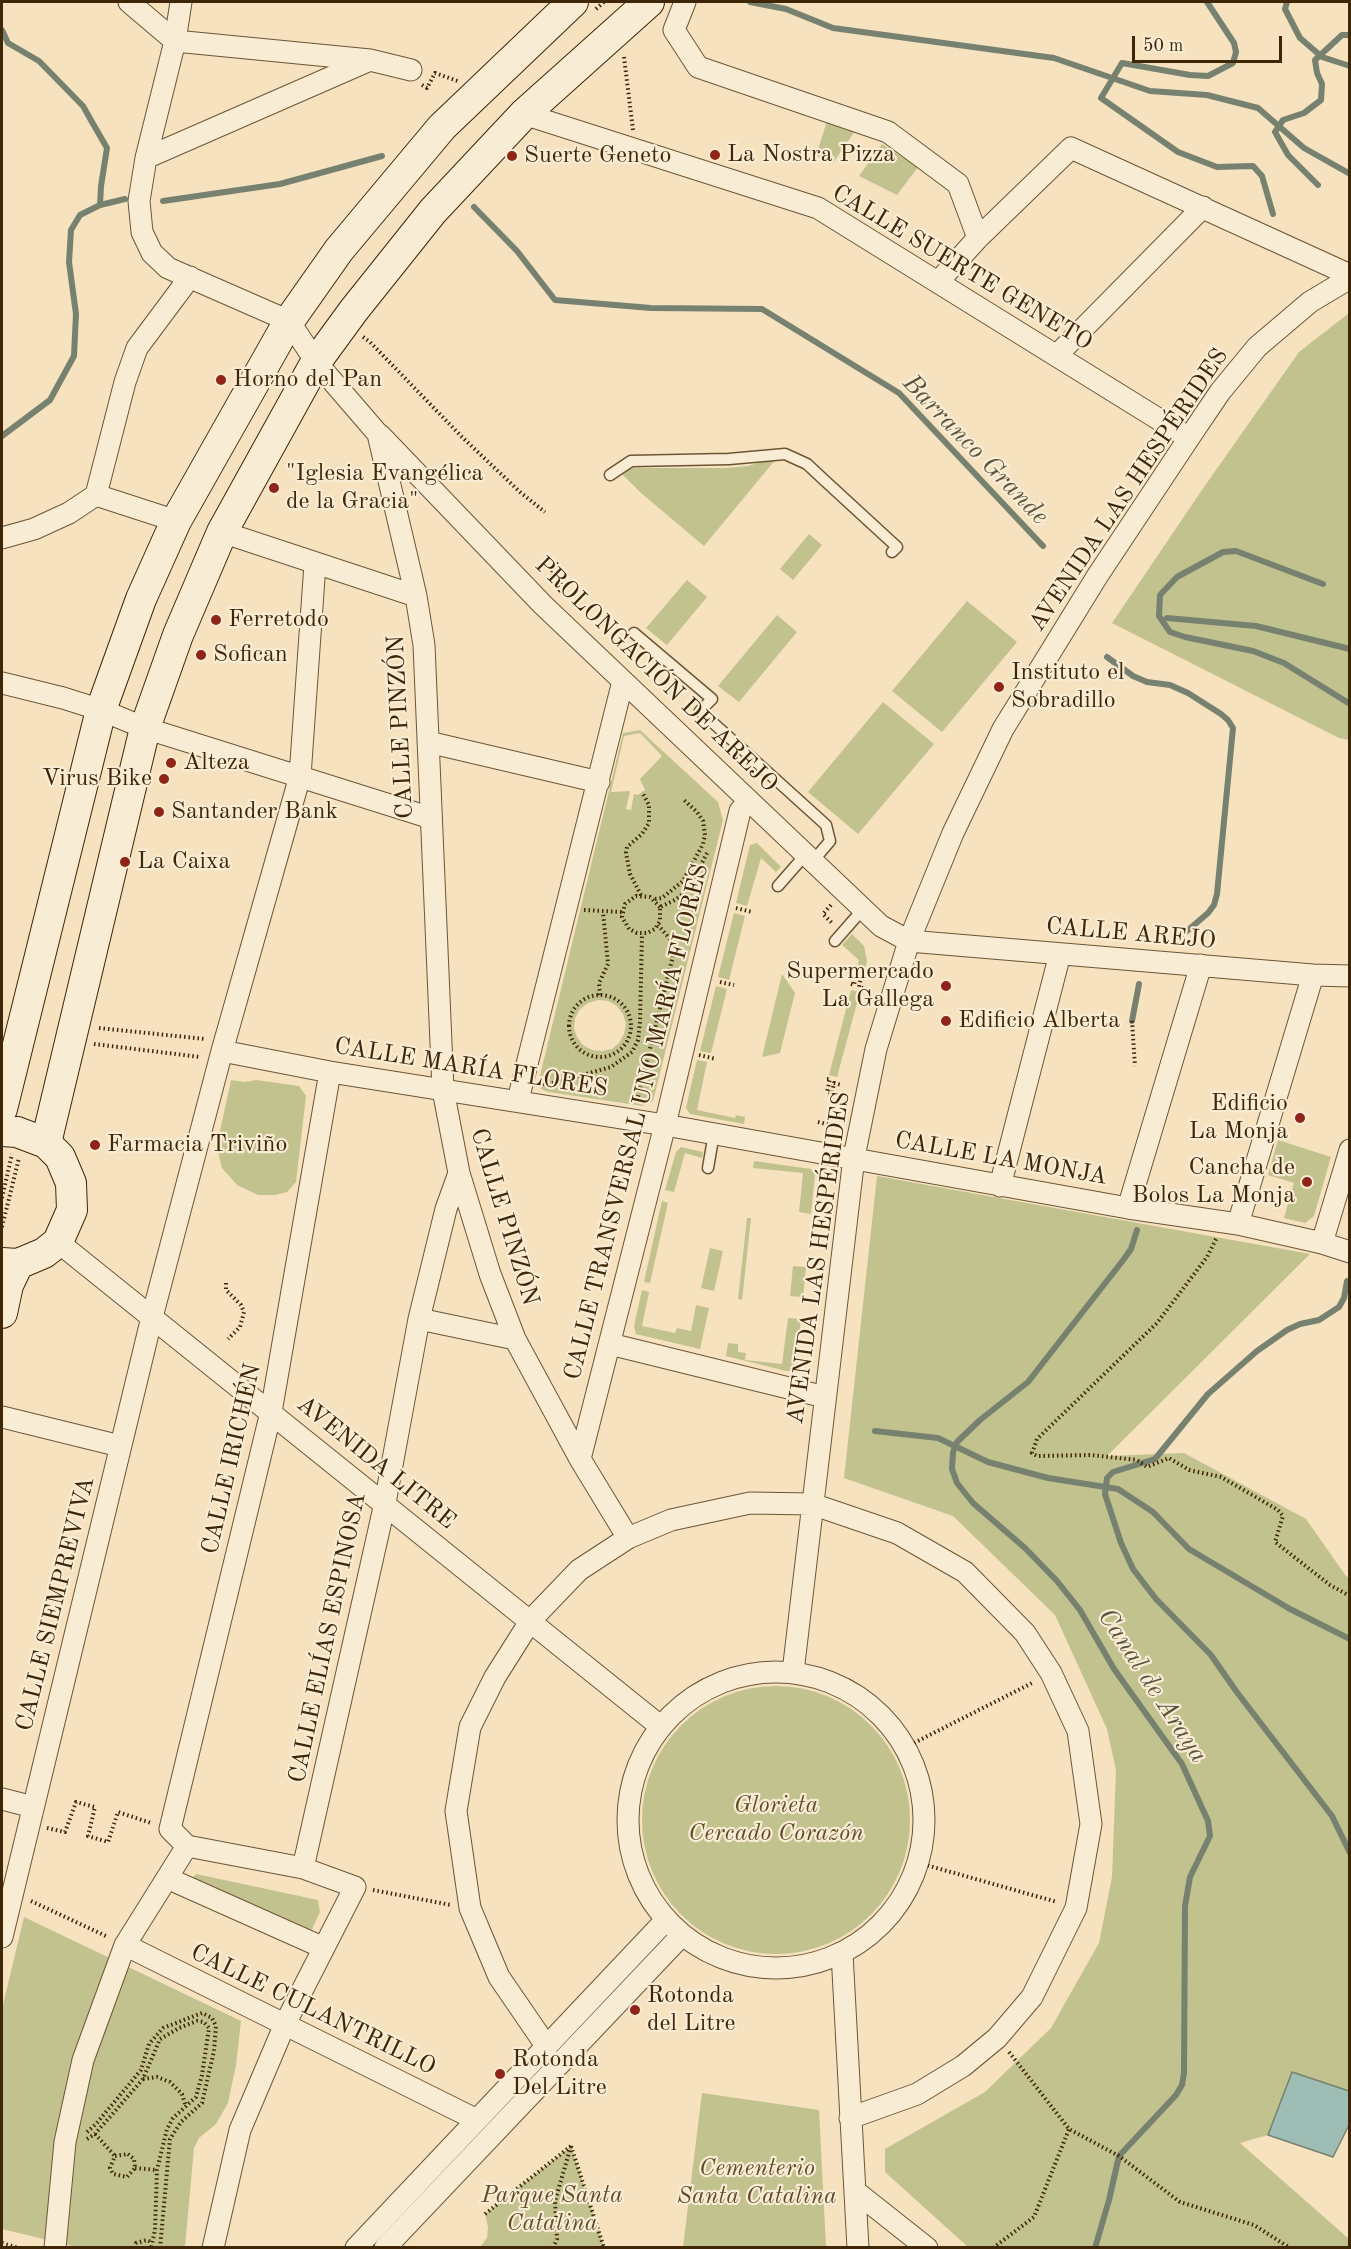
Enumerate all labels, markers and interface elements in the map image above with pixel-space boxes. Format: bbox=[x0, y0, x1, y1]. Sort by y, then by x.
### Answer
scale bar bbox=[1135, 24, 1285, 62]
text: 50 m bbox=[1143, 37, 1183, 55]
place label: La Nostra Pizza bbox=[727, 141, 895, 169]
place label: Suerte Geneto bbox=[524, 142, 671, 170]
marker: La Nostra Pizza bbox=[708, 148, 722, 162]
marker: Suerte Geneto bbox=[505, 149, 519, 163]
street label: CALLE SUERTE GENETO bbox=[827, 179, 1097, 357]
street label: AVENIDA LAS HESPÉRIDES bbox=[1023, 343, 1235, 637]
place label: Horno del Pan bbox=[233, 366, 382, 394]
water label: Barranco Grande bbox=[895, 368, 1055, 532]
marker: Horno del Pan bbox=[214, 373, 228, 387]
place label: "Iglesia Evangélica de la Gracia" bbox=[286, 460, 483, 516]
marker: "Iglesia Evangélica de la Gracia" bbox=[267, 481, 281, 495]
street label: PROLONGACIÓN DE AREJO bbox=[528, 551, 784, 799]
place label: Ferretodo bbox=[228, 606, 329, 634]
marker: Ferretodo bbox=[209, 613, 223, 627]
street label: CALLE PINZÓN bbox=[382, 634, 420, 820]
place label: Sofican bbox=[213, 641, 288, 669]
marker: Sofican bbox=[194, 648, 208, 662]
place label: Instituto el Sobradillo bbox=[1011, 659, 1124, 715]
marker: Instituto el Sobradillo bbox=[992, 680, 1006, 694]
place label: Alteza bbox=[183, 749, 250, 777]
marker: Alteza bbox=[164, 756, 178, 770]
place label: Virus Bike bbox=[42, 765, 152, 793]
marker: Virus Bike bbox=[157, 772, 171, 786]
place label: Santander Bank bbox=[171, 798, 338, 826]
marker: Santander Bank bbox=[152, 805, 166, 819]
place label: La Caixa bbox=[137, 848, 230, 876]
marker: La Caixa bbox=[118, 855, 132, 869]
street label: CALLE TRANSVERSAL UNO MARÍA FLORES bbox=[559, 861, 715, 1383]
street label: CALLE AREJO bbox=[1045, 912, 1217, 956]
place label: Supermercado La Gallega bbox=[786, 958, 934, 1014]
marker: Supermercado La Gallega bbox=[939, 979, 953, 993]
place label: Edificio Alberta bbox=[958, 1007, 1120, 1035]
marker: Edificio Alberta bbox=[939, 1014, 953, 1028]
street label: CALLE MARÍA FLORES bbox=[332, 1032, 610, 1104]
street label: AVENIDA LAS HESPÉRIDES bbox=[781, 1090, 857, 1426]
place label: Edificio La Monja bbox=[1189, 1090, 1288, 1146]
marker: Edificio La Monja bbox=[1293, 1111, 1307, 1125]
street label: CALLE PINZÓN bbox=[463, 1125, 545, 1309]
street label: CALLE LA MONJA bbox=[893, 1126, 1109, 1192]
place label: Farmacia Triviño bbox=[107, 1131, 287, 1159]
marker: Farmacia Triviño bbox=[88, 1138, 102, 1152]
place label: Cancha de Bolos La Monja bbox=[1132, 1154, 1295, 1210]
marker: Cancha de Bolos La Monja bbox=[1300, 1175, 1314, 1189]
street label: CALLE IRICHÉN bbox=[196, 1361, 268, 1557]
street label: AVENIDA LITRE bbox=[291, 1390, 461, 1536]
street label: CALLE SIEMPREVIVA bbox=[10, 1474, 102, 1734]
street label: CALLE ELÍAS ESPINOSA bbox=[283, 1490, 373, 1786]
water label: Canal de Araya bbox=[1090, 1603, 1214, 1769]
park label: Glorieta Cercado Corazón bbox=[688, 1792, 864, 1848]
street label: CALLE CULANTRILLO bbox=[186, 1938, 440, 2082]
place label: Rotonda del Litre bbox=[647, 1982, 736, 2038]
marker: Rotonda del Litre bbox=[628, 2003, 642, 2017]
place label: Rotonda Del Litre bbox=[512, 2046, 607, 2102]
marker: Rotonda Del Litre bbox=[493, 2067, 507, 2081]
park label: Cementerio Santa Catalina bbox=[677, 2155, 837, 2211]
park label: Parque Santa Catalina bbox=[481, 2182, 623, 2238]

